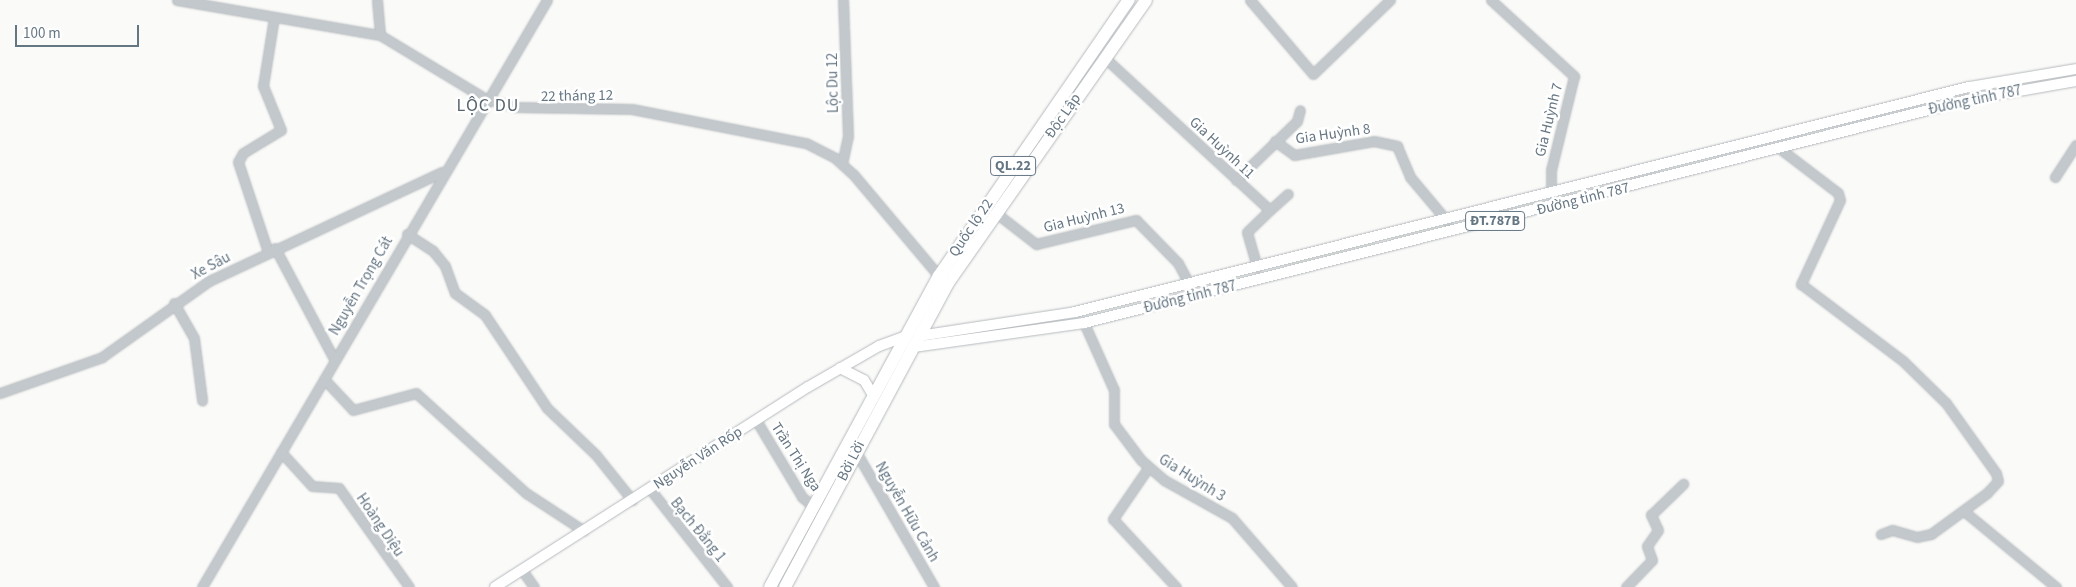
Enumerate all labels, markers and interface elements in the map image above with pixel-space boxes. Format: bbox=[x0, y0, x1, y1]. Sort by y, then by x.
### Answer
scale bar bbox=[18, 15, 141, 47]
text: 100 m bbox=[23, 23, 61, 44]
street label: Lộc Du 12 bbox=[823, 53, 843, 113]
street label: Gia Huỳnh 7 bbox=[1531, 81, 1567, 159]
street label: Đường tỉnh 787 bbox=[1927, 81, 2023, 119]
street label: 22 tháng 12 bbox=[541, 86, 613, 106]
street label: Độc Lập bbox=[1041, 90, 1085, 142]
district label: LỘC DU bbox=[456, 95, 520, 117]
street label: Gia Huỳnh 11 bbox=[1186, 113, 1258, 183]
street label: Gia Huỳnh 8 bbox=[1294, 120, 1372, 148]
road number: QL.22 bbox=[989, 154, 1037, 178]
street label: Đường tỉnh 787 bbox=[1535, 179, 1631, 219]
street label: Quốc lộ 22 bbox=[945, 196, 997, 260]
street label: Gia Huỳnh 13 bbox=[1042, 199, 1126, 237]
road number: ĐT.787B bbox=[1465, 210, 1525, 232]
street label: Nguyễn Trọng Cát bbox=[325, 233, 397, 339]
street label: Xe Sâu bbox=[188, 248, 234, 284]
street label: Đường tỉnh 787 bbox=[1142, 277, 1238, 317]
street label: Trần Thị Nga bbox=[767, 419, 825, 495]
street label: Nguyễn Văn Rốp bbox=[650, 423, 746, 493]
street label: Bời Lời bbox=[833, 438, 869, 484]
street label: Gia Huỳnh 3 bbox=[1155, 450, 1229, 506]
street label: Nguyễn Hữu Cảnh bbox=[871, 459, 943, 565]
street label: Hoàng Diệu bbox=[352, 490, 408, 560]
street label: Bạch Đằng 1 bbox=[667, 494, 729, 566]

